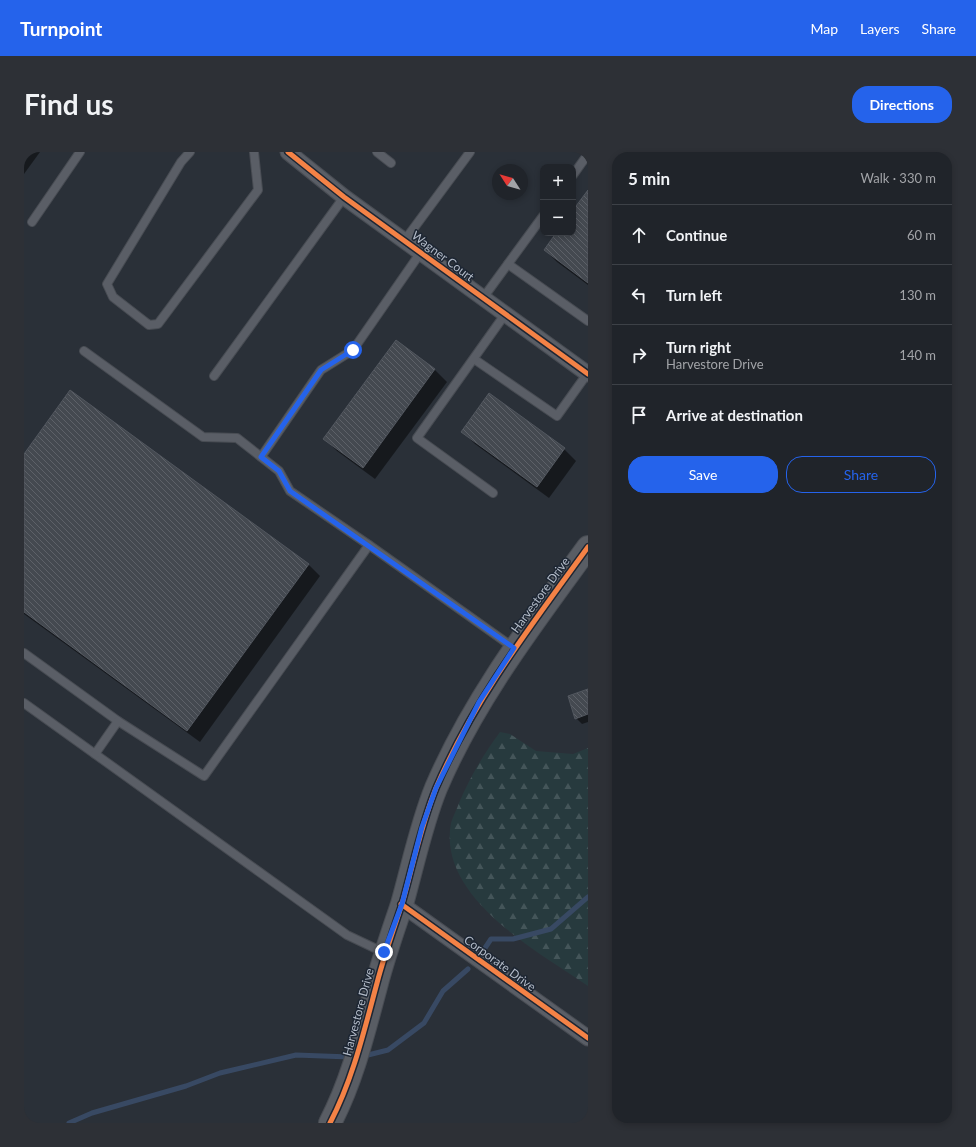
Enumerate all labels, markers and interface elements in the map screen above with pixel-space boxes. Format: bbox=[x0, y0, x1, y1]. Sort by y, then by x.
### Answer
text: Turnpoint bbox=[20, 17, 102, 40]
text: Map bbox=[810, 20, 838, 37]
text: Layers bbox=[860, 20, 900, 37]
text: Share bbox=[922, 20, 956, 37]
button: Directions bbox=[852, 86, 952, 123]
text: Find us bbox=[24, 87, 114, 121]
north arrow bbox=[492, 164, 528, 200]
map controls bbox=[540, 164, 576, 236]
button: + bbox=[540, 164, 576, 200]
text: 5 min bbox=[628, 168, 670, 189]
text: Walk · 330 m bbox=[860, 170, 936, 186]
button: − bbox=[540, 200, 576, 236]
icon: ahead bbox=[628, 224, 650, 246]
text: Continue bbox=[666, 226, 727, 244]
text: 60 m bbox=[907, 227, 936, 243]
street label: Wagner Court bbox=[409, 228, 478, 285]
icon: left bbox=[628, 284, 650, 306]
text: Turn left bbox=[666, 286, 722, 304]
text: 130 m bbox=[899, 287, 936, 303]
text: Turn right bbox=[666, 338, 731, 356]
route start bbox=[344, 341, 362, 359]
icon: right bbox=[628, 344, 650, 366]
text: 140 m bbox=[899, 347, 936, 363]
text: Harvestore Drive bbox=[666, 356, 764, 372]
icon: arrive bbox=[628, 404, 650, 426]
text: Arrive at destination bbox=[666, 406, 803, 424]
button: Save bbox=[628, 456, 778, 493]
button: Share bbox=[786, 456, 936, 493]
street label: Harvestore Drive bbox=[507, 554, 573, 636]
street label: Corporate Drive bbox=[461, 932, 539, 994]
route end bbox=[375, 943, 393, 961]
street label: Harvestore Drive bbox=[339, 967, 377, 1057]

